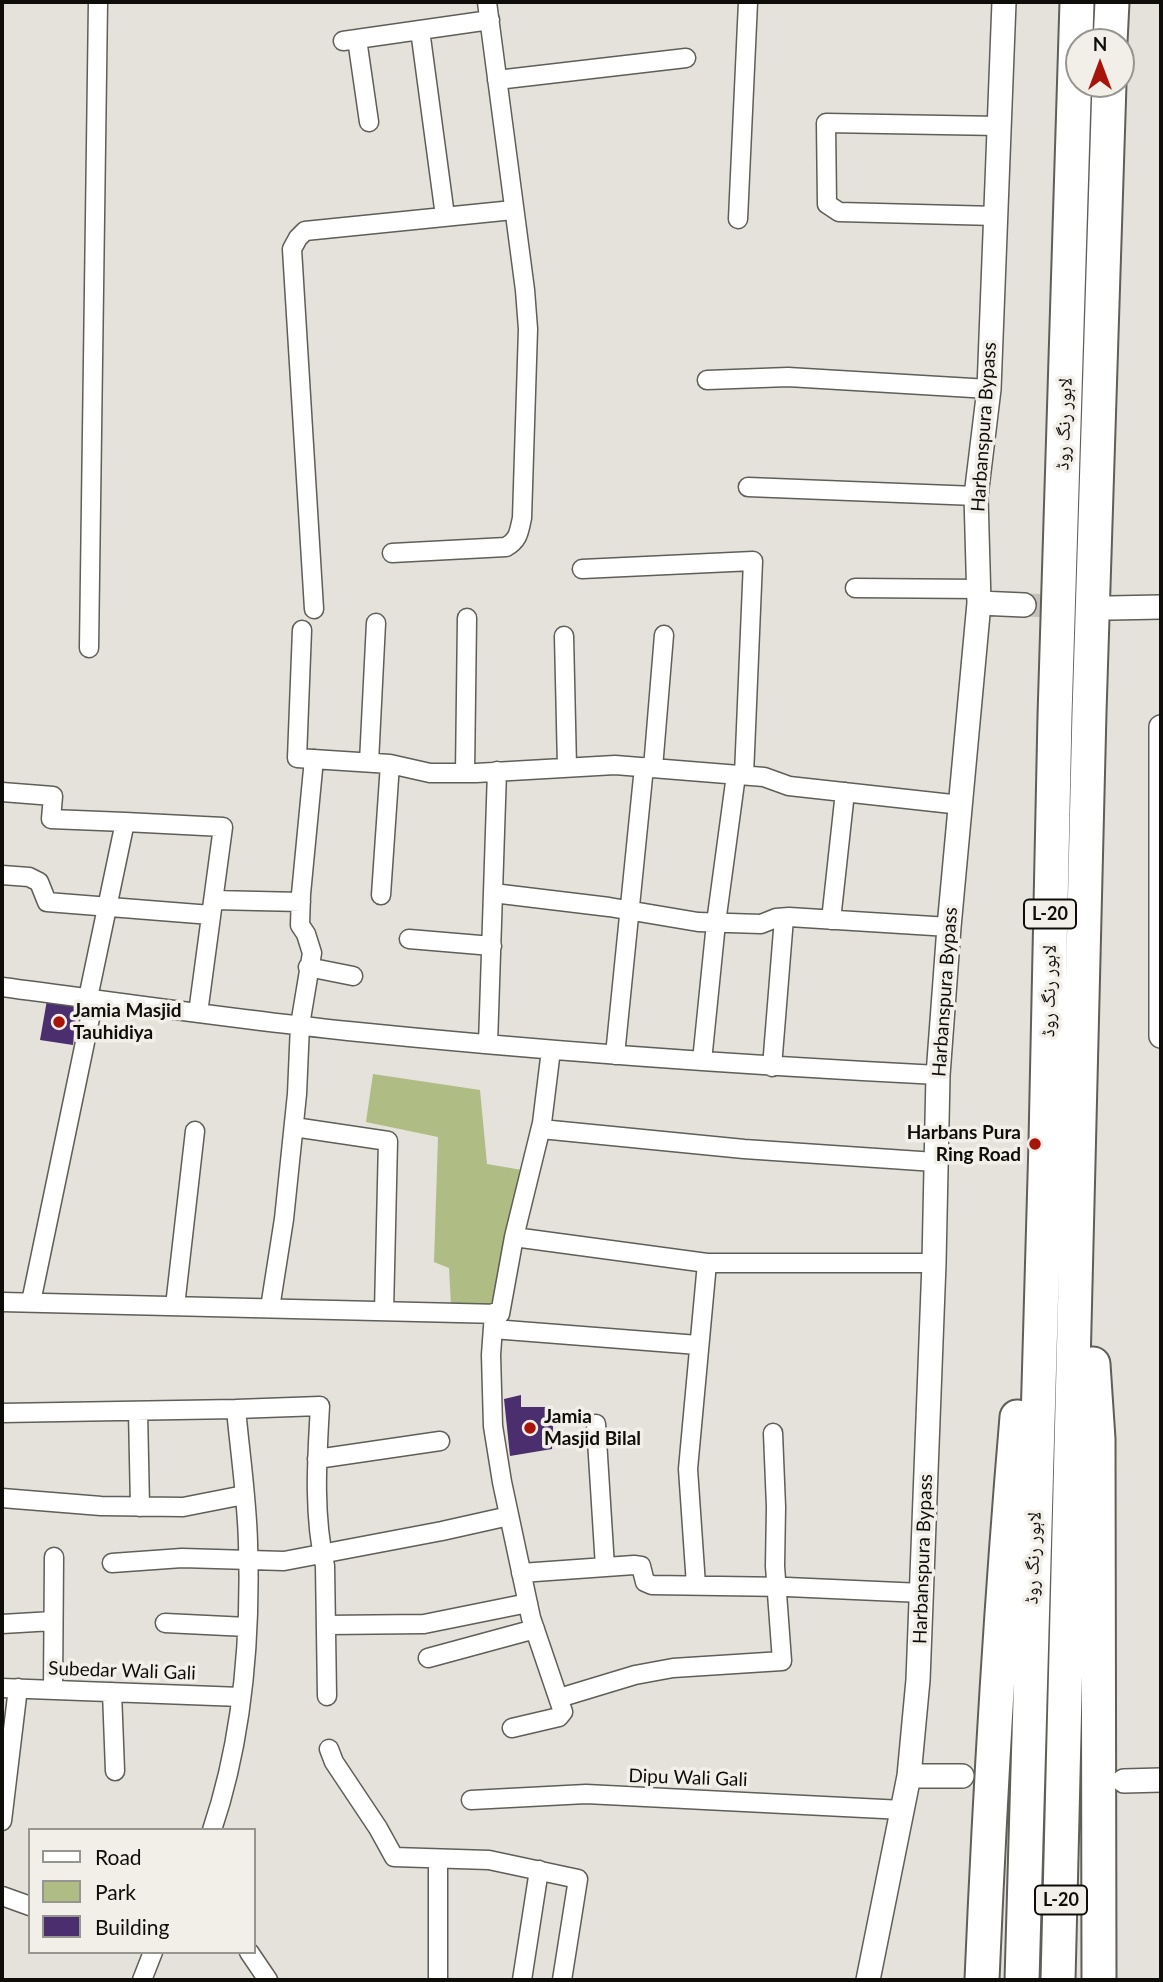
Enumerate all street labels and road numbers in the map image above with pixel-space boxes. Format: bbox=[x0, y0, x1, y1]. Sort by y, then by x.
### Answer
street label: Harbanspura Bypass bbox=[967, 341, 1001, 513]
street label: لاہور رنگ روڈ bbox=[1051, 377, 1077, 471]
road number: L-20 bbox=[1024, 900, 1076, 929]
street label: Harbanspura Bypass bbox=[928, 906, 962, 1078]
street label: لاہور رنگ روڈ bbox=[1037, 945, 1061, 1037]
street label: Harbanspura Bypass bbox=[909, 1474, 937, 1644]
street label: لاہور رنگ روڈ bbox=[1020, 1511, 1046, 1605]
street label: Subedar Wali Gali bbox=[48, 1657, 196, 1685]
street label: Dipu Wali Gali bbox=[628, 1765, 748, 1791]
road number: L-20 bbox=[1035, 1886, 1087, 1914]

